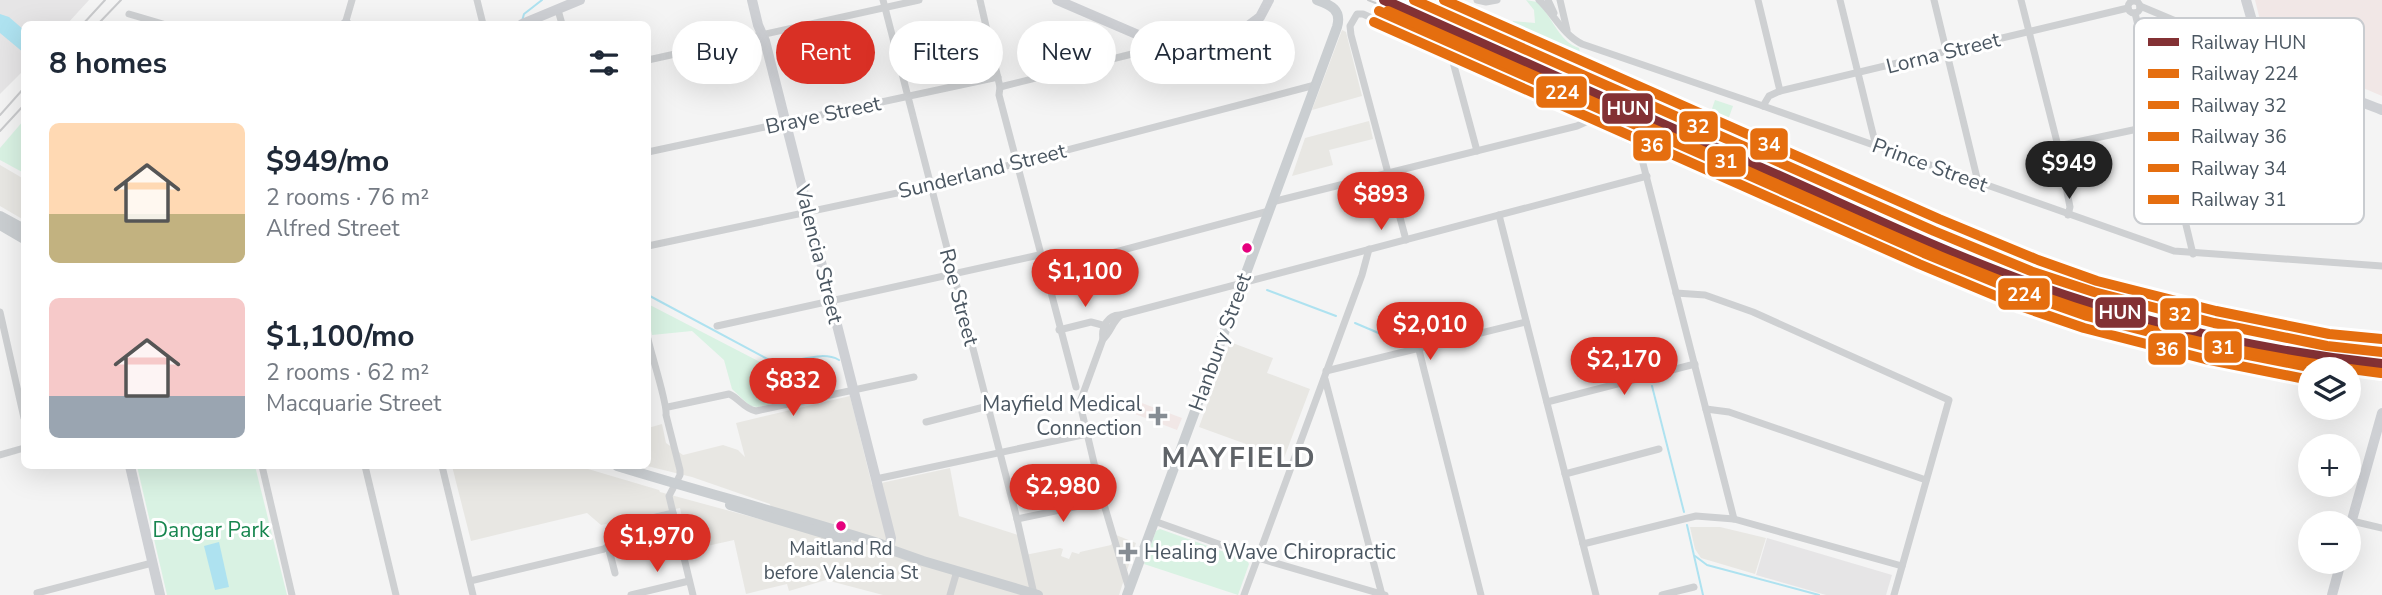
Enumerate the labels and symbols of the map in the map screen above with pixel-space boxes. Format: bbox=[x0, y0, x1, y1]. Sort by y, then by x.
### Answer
legend bbox=[2134, 18, 2364, 224]
street label: Lorna Street bbox=[1883, 25, 2003, 81]
text: Railway HUN bbox=[2191, 30, 2306, 56]
text: Railway 224 bbox=[2191, 61, 2298, 87]
line badge: 224 bbox=[1535, 75, 1588, 109]
text: 224 bbox=[1545, 80, 1579, 106]
street label: Braye Street bbox=[763, 89, 884, 141]
line badge: HUN bbox=[1601, 92, 1654, 125]
text: Railway 32 bbox=[2191, 93, 2287, 119]
text: HUN bbox=[1607, 96, 1649, 122]
line badge: 32 bbox=[1678, 110, 1719, 143]
text: 32 bbox=[1687, 114, 1709, 140]
text: Railway 36 bbox=[2191, 124, 2287, 150]
line badge: 34 bbox=[1749, 127, 1789, 161]
line badge: 36 bbox=[1632, 129, 1672, 162]
street label: Prince Street bbox=[1868, 131, 1992, 199]
text: 34 bbox=[1758, 132, 1780, 158]
text: 36 bbox=[1641, 133, 1663, 159]
street label: Sunderland Street bbox=[895, 136, 1069, 205]
pin: $949 bbox=[2028, 142, 2110, 201]
line badge: 31 bbox=[1706, 145, 1747, 178]
text: 31 bbox=[1715, 149, 1737, 175]
text: Railway 34 bbox=[2191, 156, 2287, 182]
pin: $893 bbox=[1340, 173, 1422, 232]
street label: Valencia Street bbox=[788, 181, 850, 327]
text: Railway 31 bbox=[2191, 187, 2287, 213]
unlabelled marker bbox=[1240, 241, 1254, 255]
street label: Roe Street bbox=[933, 245, 986, 349]
pin: $1,100 bbox=[1028, 250, 1142, 309]
street label: Hanbury Street bbox=[1182, 269, 1258, 415]
line badge: 224 bbox=[1997, 277, 2051, 311]
text: 224 bbox=[2007, 282, 2041, 308]
line badge: HUN bbox=[2094, 296, 2147, 329]
line badge: 32 bbox=[2159, 297, 2200, 331]
text: HUN bbox=[2099, 300, 2141, 326]
pin: $2,010 bbox=[1373, 302, 1487, 362]
text: 32 bbox=[2169, 302, 2191, 328]
line badge: 31 bbox=[2203, 330, 2243, 364]
line badge: 36 bbox=[2147, 332, 2187, 366]
text: 31 bbox=[2212, 335, 2234, 361]
text: 36 bbox=[2156, 337, 2178, 363]
pin: $2,170 bbox=[1567, 338, 1681, 397]
pin: $832 bbox=[752, 358, 834, 418]
place label: Mayfield Medical Connection bbox=[982, 390, 1143, 442]
marker: Mayfield Medical Connection bbox=[1148, 406, 1168, 426]
district label: MAYFIELD bbox=[1162, 439, 1317, 477]
pin: $2,980 bbox=[1006, 464, 1120, 524]
pin: $1,970 bbox=[600, 514, 714, 574]
park label: Dangar Park bbox=[153, 516, 270, 544]
marker: Maitland Rd before Valencia St bbox=[834, 519, 848, 533]
place label: Maitland Rd before Valencia St bbox=[764, 536, 919, 586]
place label: Healing Wave Chiropractic bbox=[1144, 538, 1396, 566]
marker: Healing Wave Chiropractic bbox=[1118, 542, 1138, 562]

